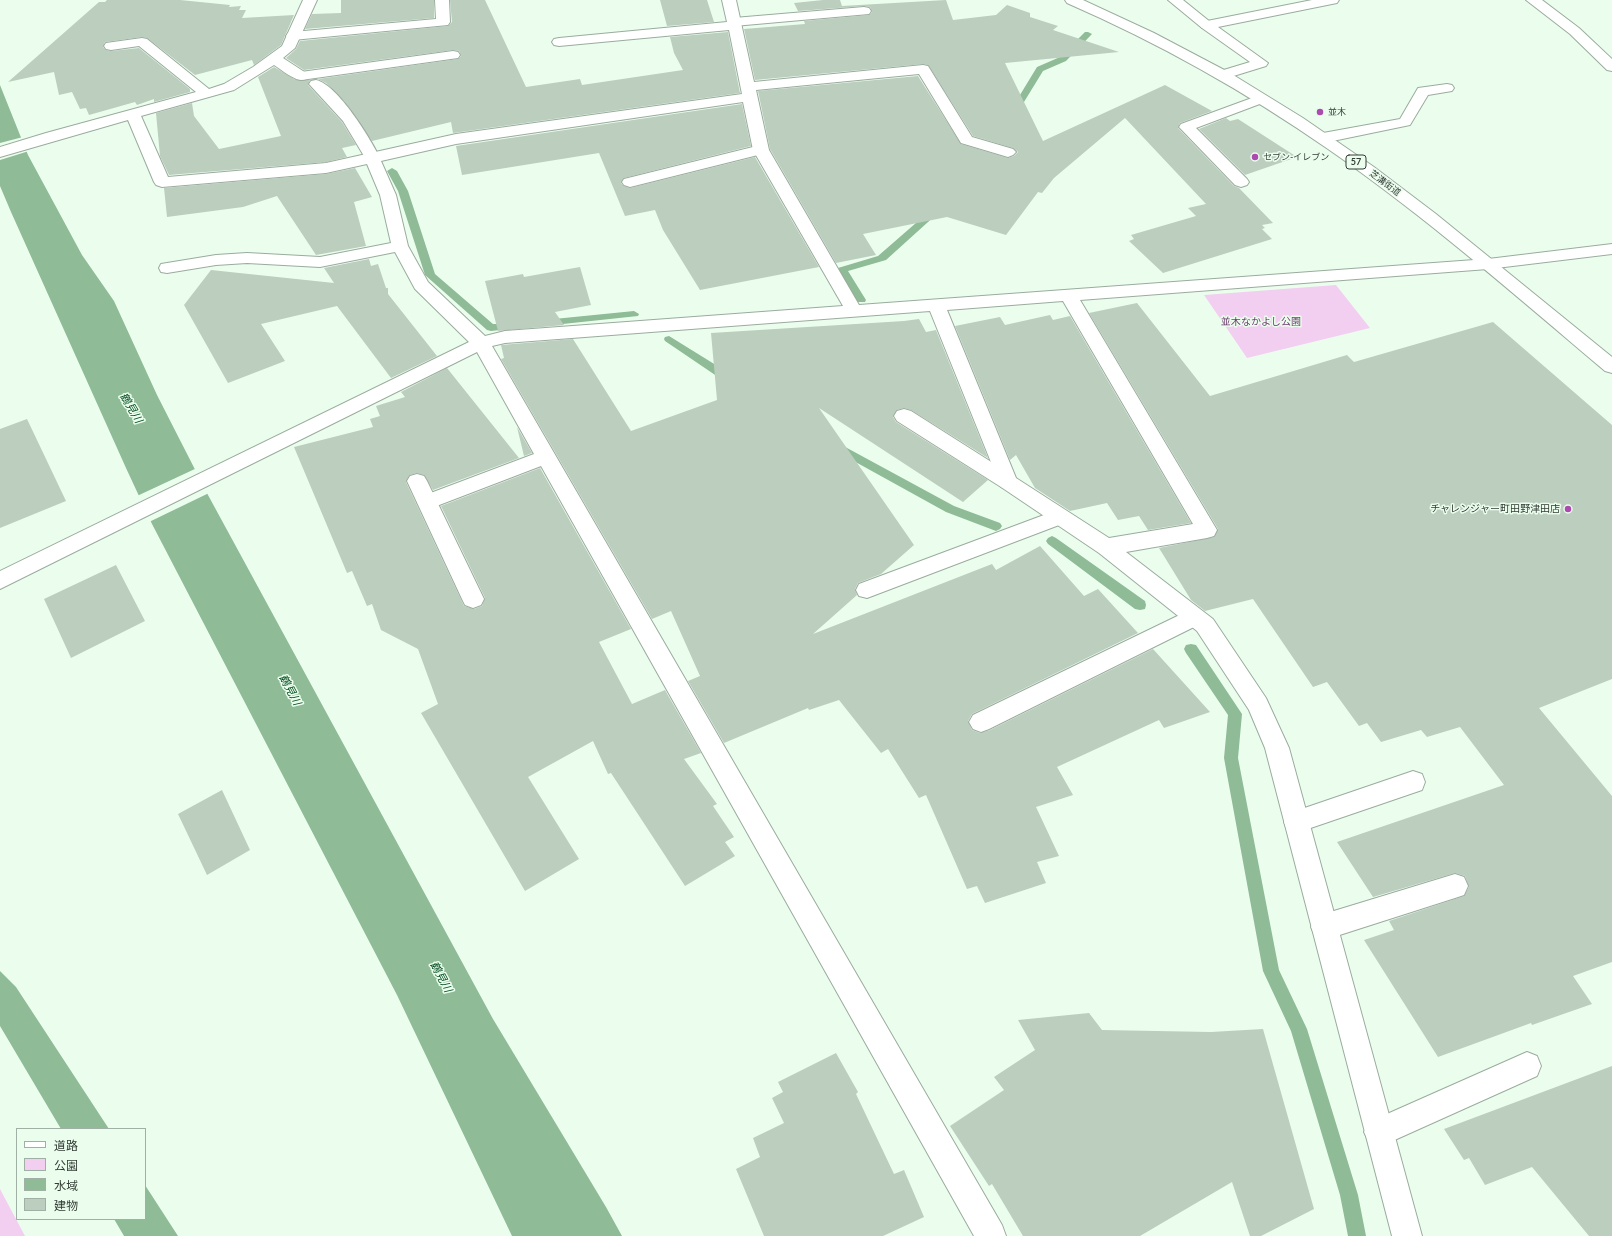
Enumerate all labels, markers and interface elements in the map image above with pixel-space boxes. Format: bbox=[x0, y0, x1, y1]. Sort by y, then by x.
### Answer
marker: 並木 bbox=[1315, 107, 1325, 117]
place label: 並木 bbox=[1328, 107, 1346, 117]
marker: セブン-イレブン bbox=[1250, 152, 1260, 162]
place label: セブン-イレブン bbox=[1263, 152, 1329, 162]
road number: 57 bbox=[1346, 155, 1366, 169]
street label: 芝溝街道 bbox=[1367, 168, 1403, 198]
park label: 並木なかよし公園 bbox=[1221, 316, 1301, 328]
water label: 鶴見川 bbox=[117, 390, 145, 426]
place label: チャレンジャー町田野津田店 bbox=[1430, 503, 1560, 515]
marker: チャレンジャー町田野津田店 bbox=[1563, 504, 1573, 514]
water label: 鶴見川 bbox=[276, 672, 304, 708]
water label: 鶴見川 bbox=[427, 959, 455, 995]
legend bbox=[16, 1128, 146, 1220]
text: 道路 bbox=[54, 1138, 78, 1153]
text: 公園 bbox=[54, 1158, 78, 1173]
text: 水域 bbox=[54, 1178, 78, 1193]
text: 建物 bbox=[54, 1198, 78, 1213]

